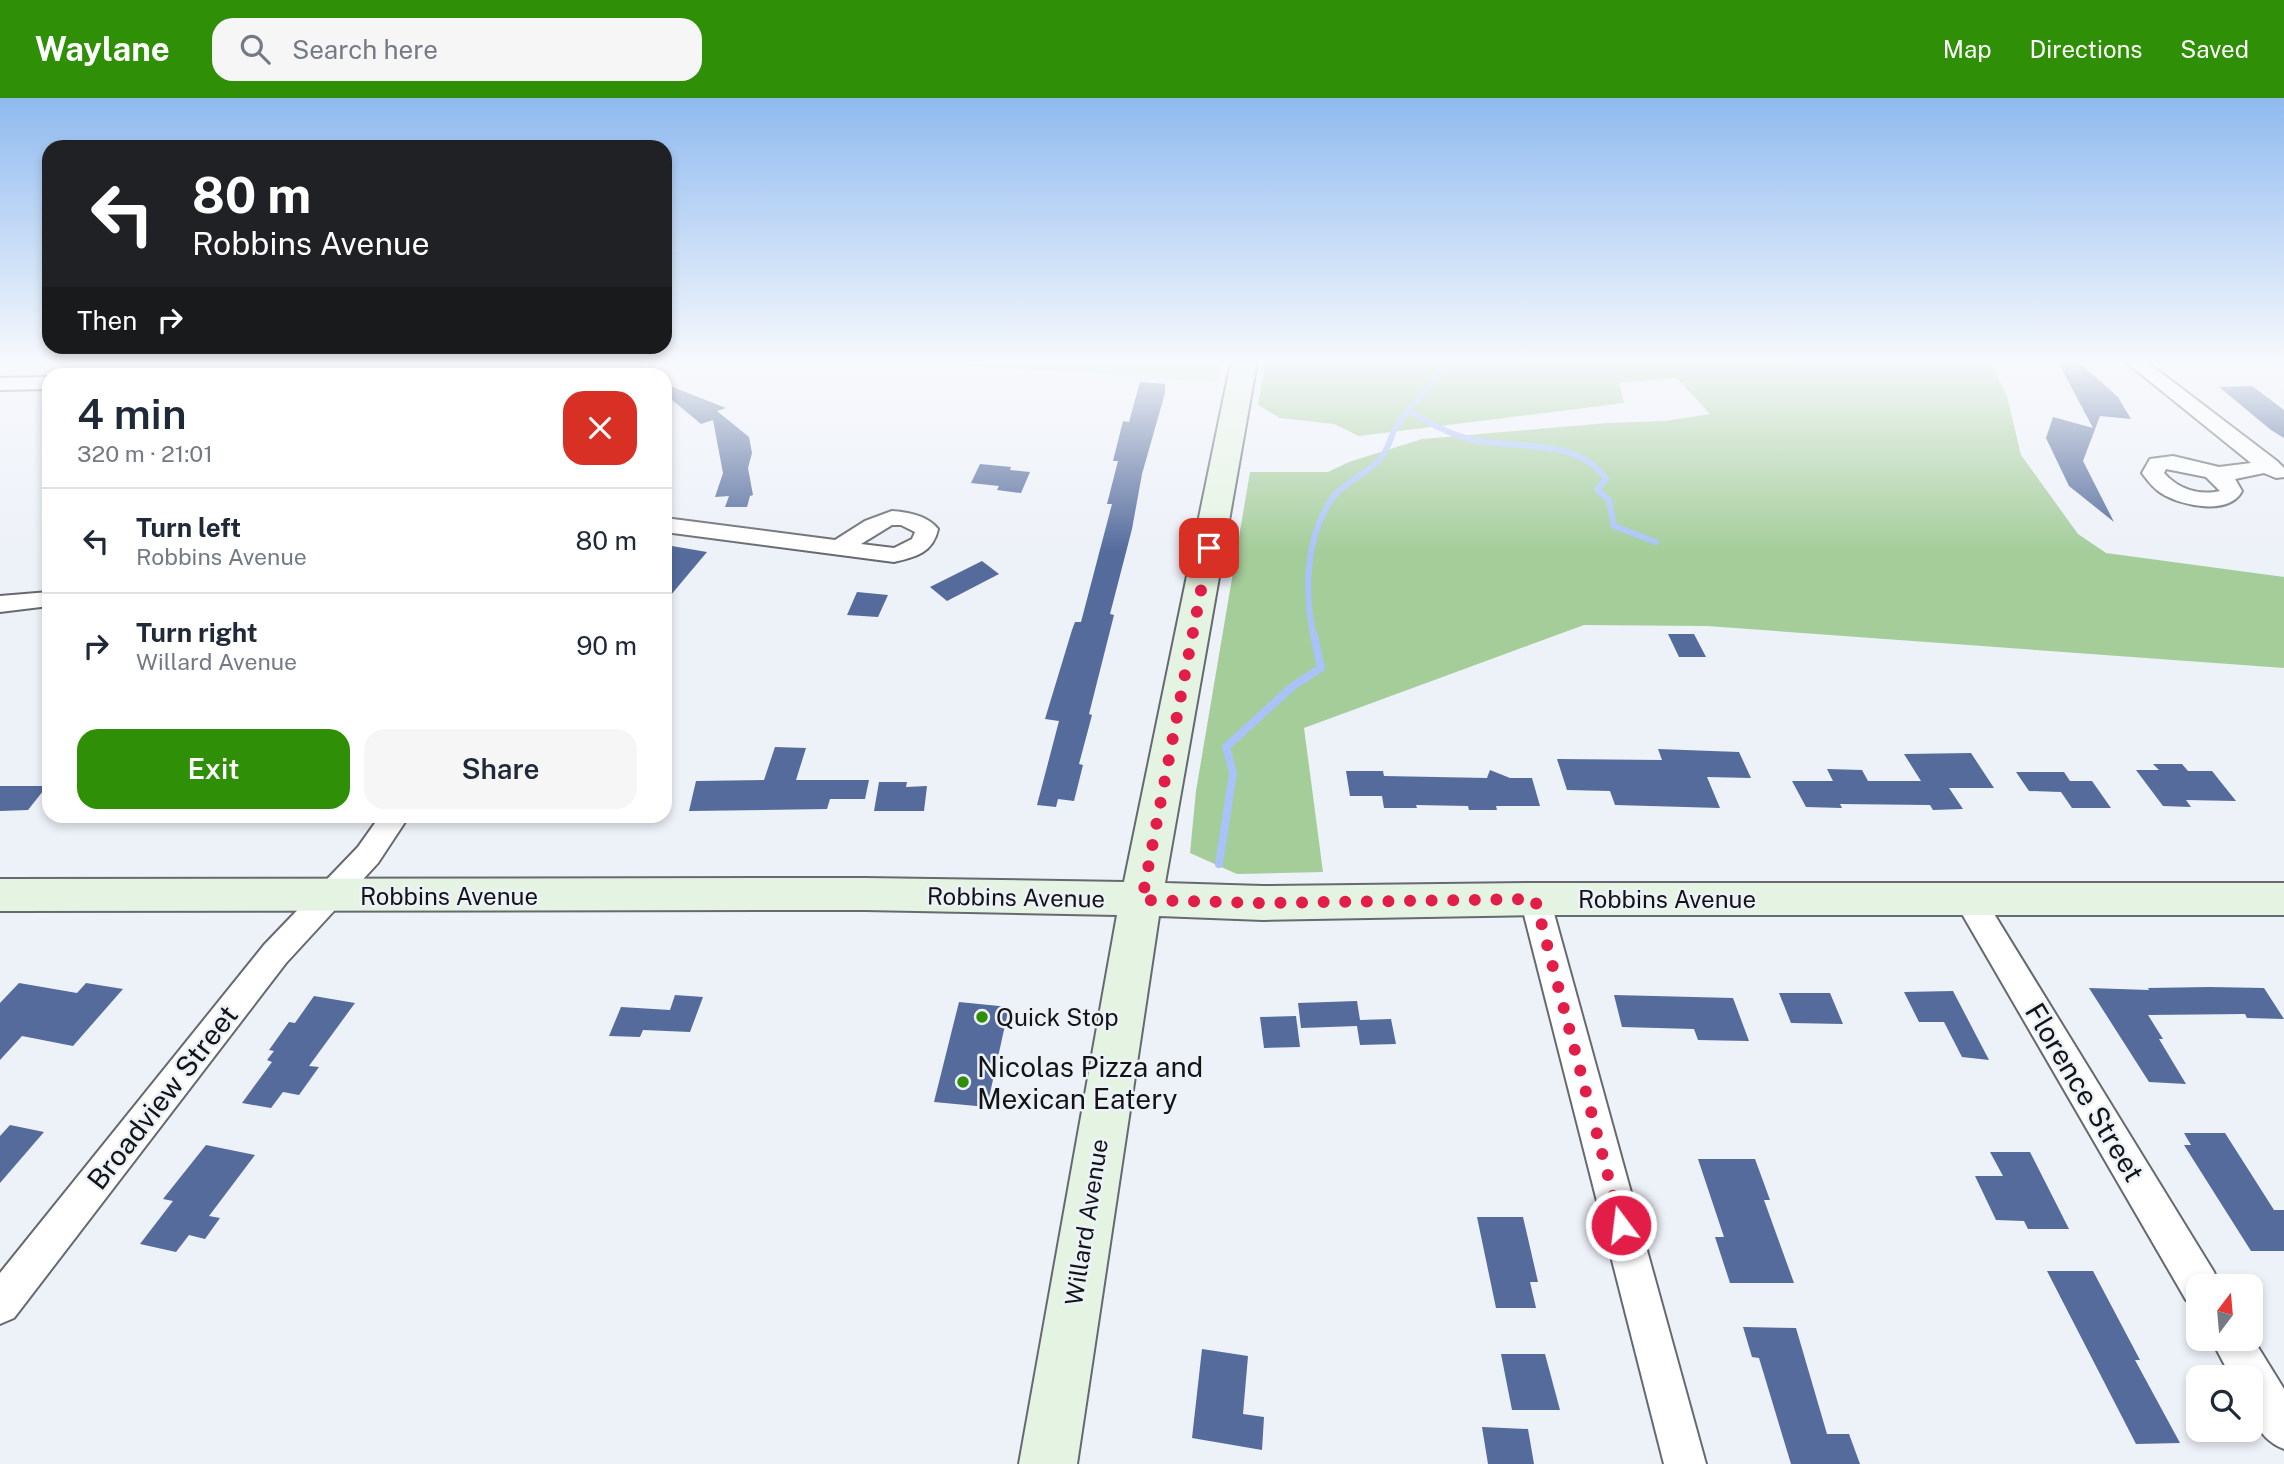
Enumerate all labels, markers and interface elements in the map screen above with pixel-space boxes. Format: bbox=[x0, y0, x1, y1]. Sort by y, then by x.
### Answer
search box bbox=[212, 18, 702, 81]
text: Waylane bbox=[35, 30, 170, 68]
icon: search bbox=[236, 30, 274, 68]
text: Search here bbox=[292, 34, 438, 65]
text: Map bbox=[1943, 35, 1992, 63]
text: Directions bbox=[2030, 35, 2142, 63]
text: Saved bbox=[2180, 35, 2249, 63]
text: 80 m bbox=[192, 166, 311, 224]
icon: left bbox=[77, 168, 168, 259]
text: Robbins Avenue bbox=[192, 225, 430, 262]
icon: right bbox=[151, 301, 189, 339]
text: Then bbox=[77, 305, 137, 336]
text: 4 min bbox=[77, 389, 186, 438]
button: close bbox=[563, 391, 637, 465]
text: 320 m · 21:01 bbox=[77, 440, 213, 467]
text: Turn left bbox=[136, 512, 241, 543]
pin bbox=[1179, 518, 1239, 578]
icon: left bbox=[77, 522, 115, 560]
text: 80 m bbox=[576, 525, 637, 556]
icon: arrive bbox=[1190, 529, 1228, 567]
text: Robbins Avenue bbox=[136, 543, 307, 570]
text: Turn right bbox=[136, 617, 258, 648]
icon: right bbox=[77, 627, 115, 665]
text: 90 m bbox=[576, 630, 637, 661]
text: Willard Avenue bbox=[136, 648, 297, 675]
button: Exit bbox=[77, 729, 350, 809]
button: Share bbox=[364, 729, 637, 809]
street label: Robbins Avenue bbox=[927, 881, 1105, 913]
street label: Robbins Avenue bbox=[360, 882, 538, 910]
street label: Robbins Avenue bbox=[1578, 885, 1756, 913]
street label: Florence Street bbox=[2019, 997, 2151, 1187]
street label: Broadview Street bbox=[80, 998, 244, 1196]
place label: Quick Stop bbox=[996, 1003, 1119, 1031]
marker: Quick Stop bbox=[974, 1009, 990, 1025]
place label: Nicolas Pizza and Mexican Eatery bbox=[977, 1050, 1203, 1115]
marker: Nicolas Pizza and Mexican Eatery bbox=[955, 1074, 971, 1090]
street label: Willard Avenue bbox=[1059, 1137, 1113, 1307]
position arrow bbox=[1584, 1188, 1658, 1262]
north arrow bbox=[2186, 1274, 2263, 1351]
map controls bbox=[2186, 1274, 2263, 1442]
button: search bbox=[2186, 1365, 2263, 1442]

